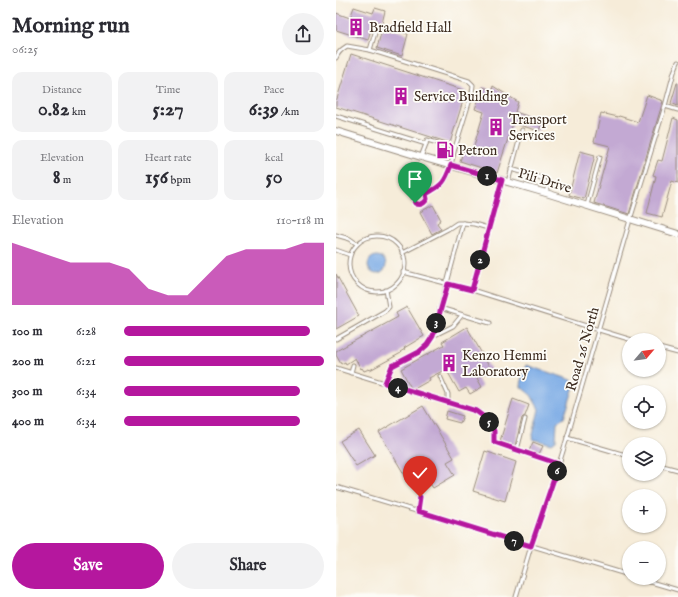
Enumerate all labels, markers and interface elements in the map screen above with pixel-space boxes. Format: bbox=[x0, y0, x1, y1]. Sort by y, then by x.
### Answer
text: Morning run bbox=[12, 12, 130, 40]
button: share bbox=[282, 13, 324, 55]
building icon: Bradfield Hall bbox=[346, 17, 366, 37]
place label: Bradfield Hall bbox=[369, 19, 452, 37]
text: 06:25 bbox=[12, 41, 38, 58]
text: Distance bbox=[42, 83, 82, 97]
text: Time bbox=[156, 83, 180, 97]
text: Pace bbox=[264, 83, 284, 97]
building icon: Service Building bbox=[391, 86, 411, 106]
place label: Service Building bbox=[414, 88, 509, 106]
text: 0.82 bbox=[38, 97, 69, 122]
text: 5:27 bbox=[152, 97, 184, 122]
text: 6:39 bbox=[249, 97, 279, 122]
text: km bbox=[69, 105, 86, 119]
text: /km bbox=[279, 105, 299, 119]
place label: Transport Services bbox=[509, 111, 567, 145]
building icon: Transport Services bbox=[486, 117, 506, 137]
fuel station icon: Petron bbox=[435, 140, 455, 160]
place label: Petron bbox=[458, 142, 498, 160]
text: Elevation bbox=[40, 151, 84, 165]
text: Heart rate bbox=[145, 151, 191, 165]
text: kcal bbox=[265, 151, 283, 165]
pin bbox=[398, 162, 432, 203]
street label: Pili Drive bbox=[516, 164, 574, 198]
text: 8 bbox=[53, 165, 60, 190]
text: 156 bbox=[145, 165, 168, 190]
text: 50 bbox=[266, 165, 283, 190]
pin: 1 bbox=[477, 166, 497, 186]
icon: arrive bbox=[404, 168, 426, 190]
text: 1 bbox=[485, 169, 489, 183]
text: m bbox=[60, 173, 71, 187]
text: bpm bbox=[168, 173, 191, 187]
text: Elevation bbox=[12, 212, 64, 229]
text: 110–118 m bbox=[276, 212, 324, 229]
pin: 2 bbox=[470, 250, 490, 270]
text: 2 bbox=[477, 253, 483, 267]
street label: Road 26 North bbox=[562, 305, 604, 394]
pin: 3 bbox=[426, 313, 446, 333]
text: 3 bbox=[434, 316, 438, 330]
text: 100 m bbox=[12, 323, 42, 340]
text: 6:28 bbox=[76, 323, 96, 340]
north arrow bbox=[622, 333, 666, 377]
map controls bbox=[622, 333, 666, 585]
place label: Kenzo Hemmi Laboratory bbox=[462, 347, 547, 381]
text: 200 m bbox=[12, 353, 44, 370]
text: 6:21 bbox=[76, 353, 96, 370]
building icon: Kenzo Hemmi Laboratory bbox=[439, 353, 459, 373]
pin: 4 bbox=[388, 378, 408, 398]
text: 4 bbox=[395, 381, 401, 395]
text: 300 m bbox=[12, 383, 43, 400]
text: 6:34 bbox=[76, 383, 96, 400]
button: locate bbox=[622, 385, 666, 429]
pin: 5 bbox=[479, 412, 499, 432]
text: 400 m bbox=[12, 413, 44, 430]
text: 6:34 bbox=[76, 413, 96, 430]
text: 5 bbox=[487, 415, 491, 429]
button: layers bbox=[622, 437, 666, 481]
pin bbox=[403, 456, 437, 497]
pin: 6 bbox=[547, 461, 567, 481]
icon: check bbox=[409, 462, 431, 484]
text: 6 bbox=[555, 464, 559, 478]
button: + bbox=[622, 489, 666, 533]
pin: 7 bbox=[504, 531, 524, 551]
text: 7 bbox=[511, 534, 517, 548]
button: − bbox=[622, 541, 666, 585]
button: Save bbox=[12, 543, 164, 589]
button: Share bbox=[172, 543, 324, 589]

